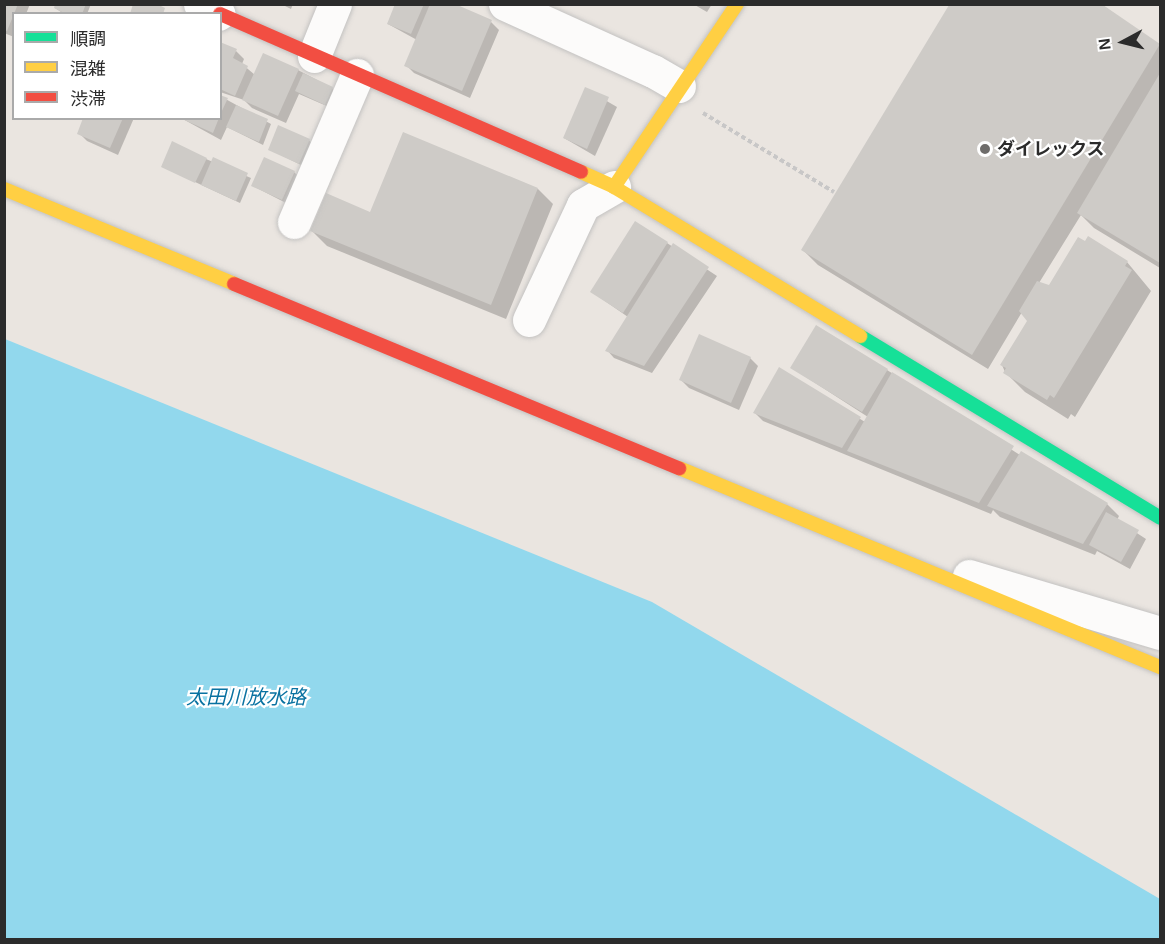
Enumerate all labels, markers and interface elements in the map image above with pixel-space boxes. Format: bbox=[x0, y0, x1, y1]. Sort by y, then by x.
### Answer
legend bbox=[12, 12, 222, 120]
north arrow bbox=[1093, 12, 1153, 72]
text: 順調 bbox=[70, 29, 106, 49]
text: N bbox=[1095, 37, 1114, 51]
text: 混雑 bbox=[70, 59, 106, 79]
text: 渋滞 bbox=[70, 89, 106, 109]
place label: ダイレックス bbox=[997, 138, 1105, 160]
marker: ダイレックス bbox=[978, 142, 992, 156]
water label: 太田川放水路 bbox=[186, 685, 306, 709]

